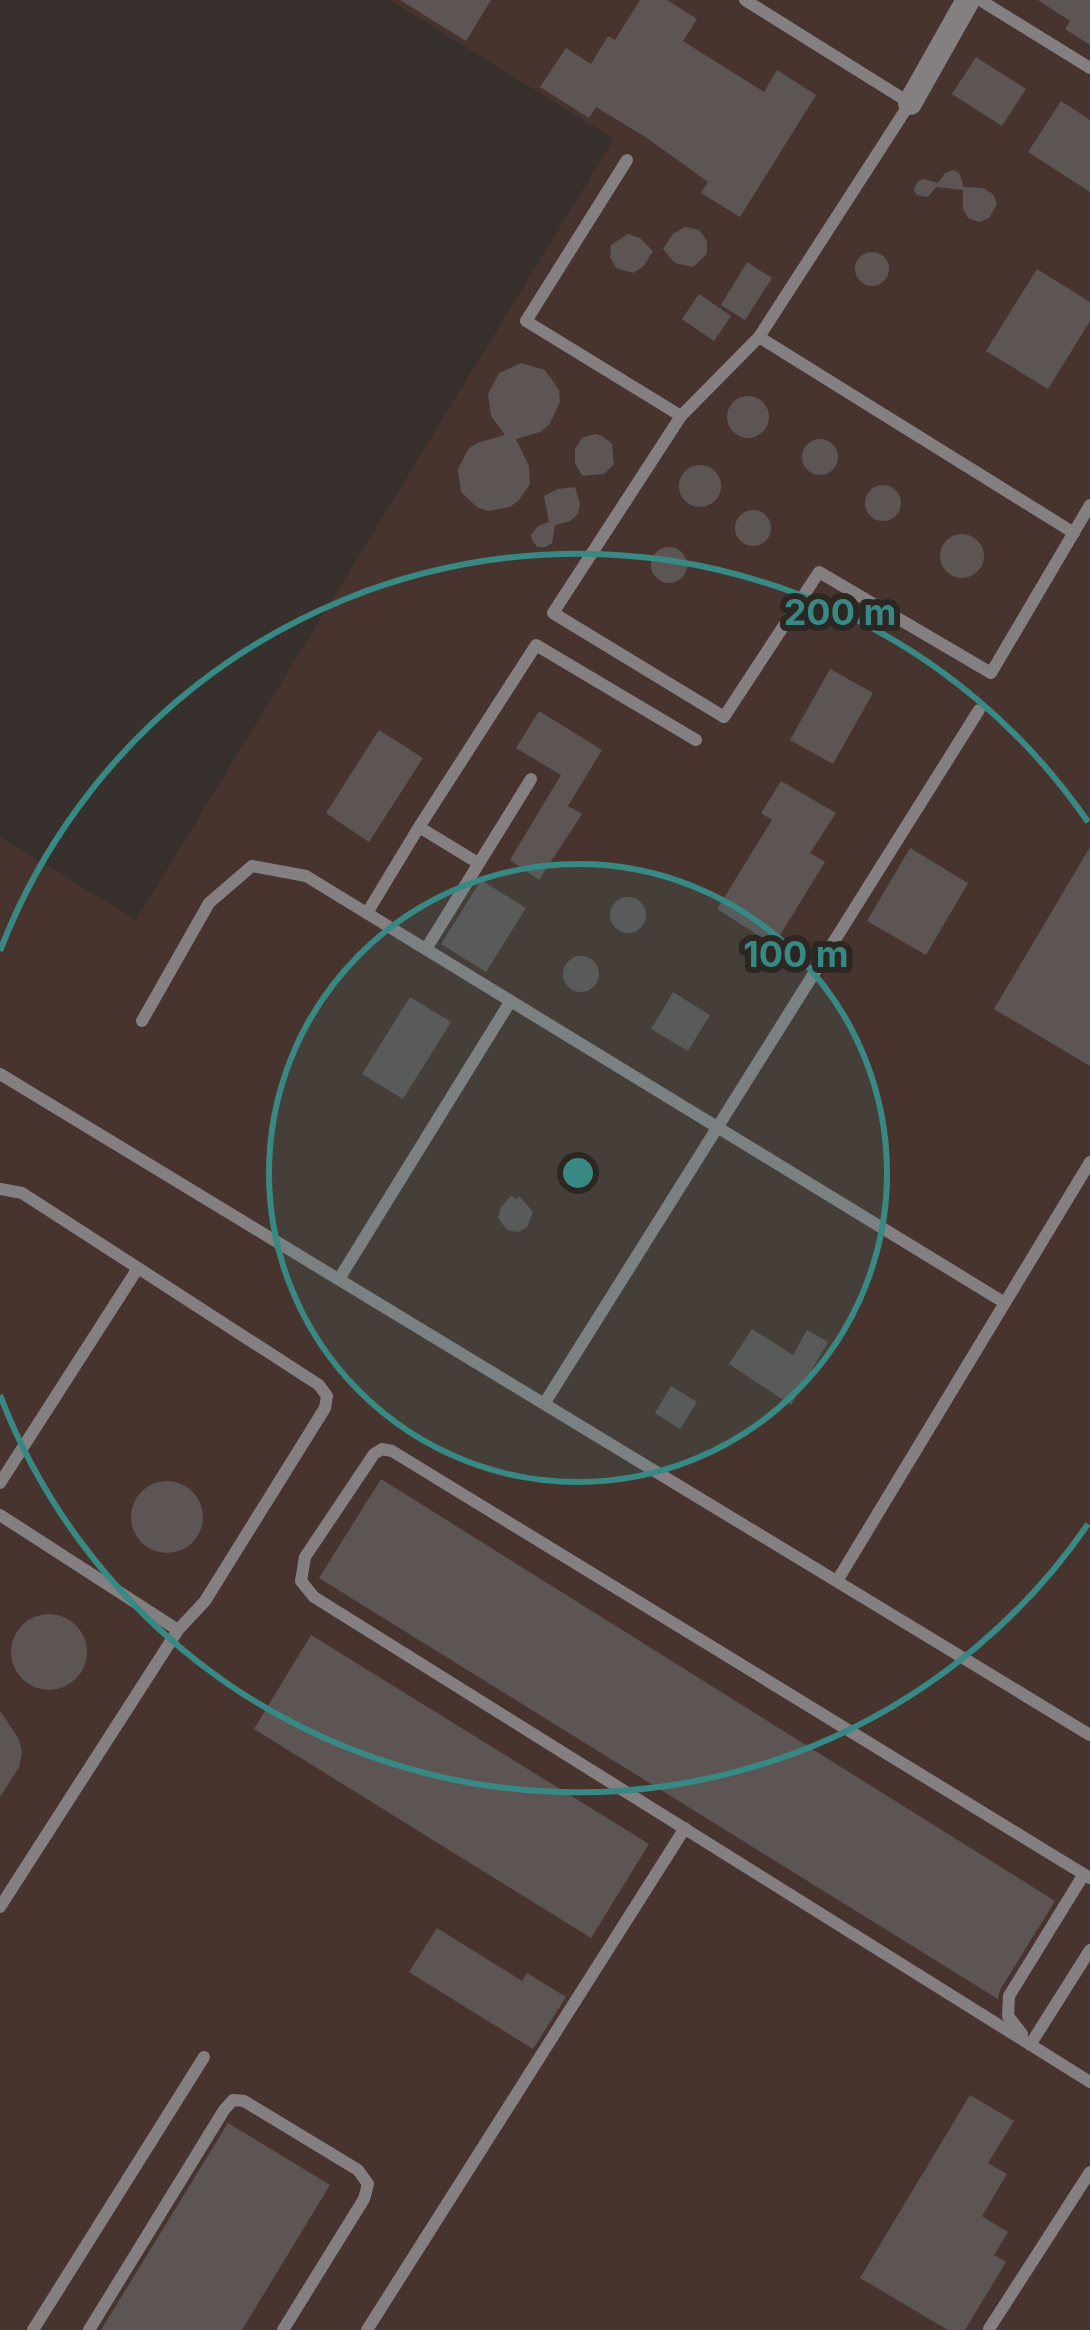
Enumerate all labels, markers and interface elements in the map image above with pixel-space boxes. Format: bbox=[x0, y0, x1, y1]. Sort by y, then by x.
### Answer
text: 200 m bbox=[784, 590, 896, 634]
text: 100 m bbox=[743, 932, 849, 976]
centre of rings bbox=[557, 1152, 599, 1194]

